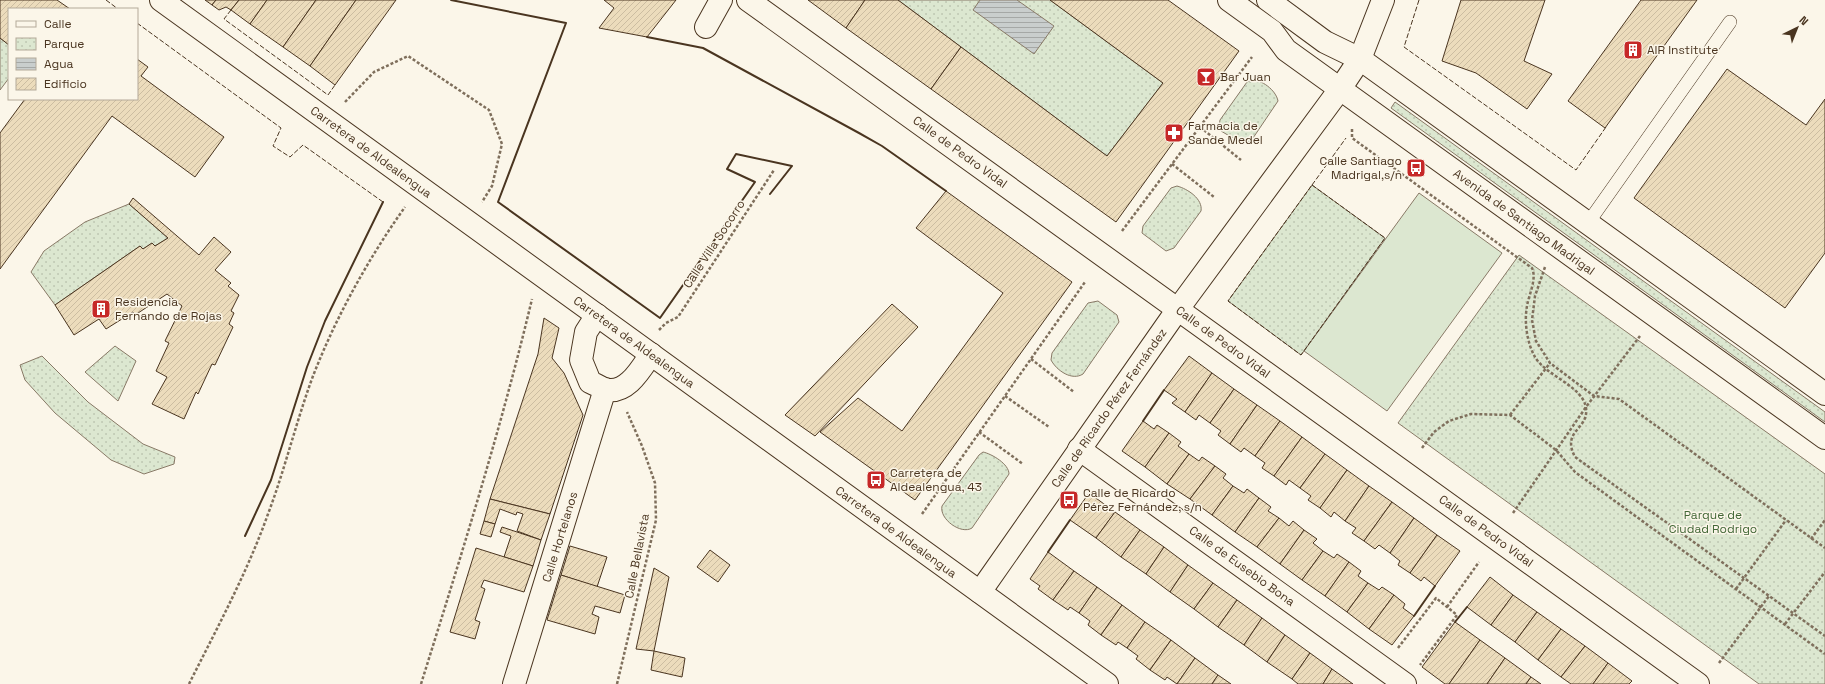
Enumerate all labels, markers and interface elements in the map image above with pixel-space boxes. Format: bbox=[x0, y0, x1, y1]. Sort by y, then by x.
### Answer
legend bbox=[8, 8, 138, 100]
north arrow bbox=[1777, 8, 1817, 48]
text: N bbox=[1796, 13, 1811, 28]
text: Calle bbox=[44, 16, 72, 32]
text: Parque bbox=[44, 36, 84, 52]
building icon: AIR Institute bbox=[1622, 39, 1644, 61]
place label: AIR Institute bbox=[1647, 42, 1718, 58]
text: Agua bbox=[44, 56, 74, 72]
bar icon: Bar Juan bbox=[1195, 66, 1217, 88]
place label: Bar Juan bbox=[1220, 69, 1271, 85]
text: Edificio bbox=[44, 76, 87, 92]
street label: Carretera de Aldealengua bbox=[307, 103, 435, 202]
street label: Calle de Pedro Vidal bbox=[910, 112, 1010, 192]
place label: Farmacia de Sande Medel bbox=[1188, 118, 1263, 148]
pharmacy icon: Farmacia de Sande Medel bbox=[1163, 122, 1185, 144]
place label: Calle Santiago Madrigal,s/n bbox=[1320, 153, 1402, 183]
bus stop icon: Calle Santiago Madrigal,s/n bbox=[1405, 157, 1427, 179]
street label: Avenida de Santiago Madrigal bbox=[1450, 165, 1598, 279]
street label: Calle Villa Socorro bbox=[679, 197, 749, 291]
street label: Carretera de Aldealengua bbox=[570, 293, 698, 392]
place label: Residencia Fernando de Rojas bbox=[115, 294, 222, 324]
building icon: Residencia Fernando de Rojas bbox=[90, 298, 112, 320]
street label: Calle de Pedro Vidal bbox=[1173, 302, 1273, 382]
street label: Calle de Ricardo Pérez Fernández bbox=[1048, 325, 1170, 491]
place label: Carretera de Aldealengua, 43 bbox=[890, 465, 982, 495]
bus stop icon: Carretera de Aldealengua, 43 bbox=[865, 469, 887, 491]
street label: Carretera de Aldealengua bbox=[832, 483, 960, 582]
place label: Calle de Ricardo Pérez Fernández, s/n bbox=[1083, 485, 1202, 515]
bus stop icon: Calle de Ricardo Pérez Fernández, s/n bbox=[1058, 489, 1080, 511]
street label: Calle Hortelanos bbox=[539, 490, 581, 584]
street label: Calle de Pedro Vidal bbox=[1436, 491, 1536, 571]
park label: Parque de Ciudad Rodrigo bbox=[1669, 507, 1757, 537]
street label: Calle Bellavista bbox=[621, 512, 653, 600]
street label: Calle de Eusebio Bona bbox=[1186, 522, 1298, 610]

